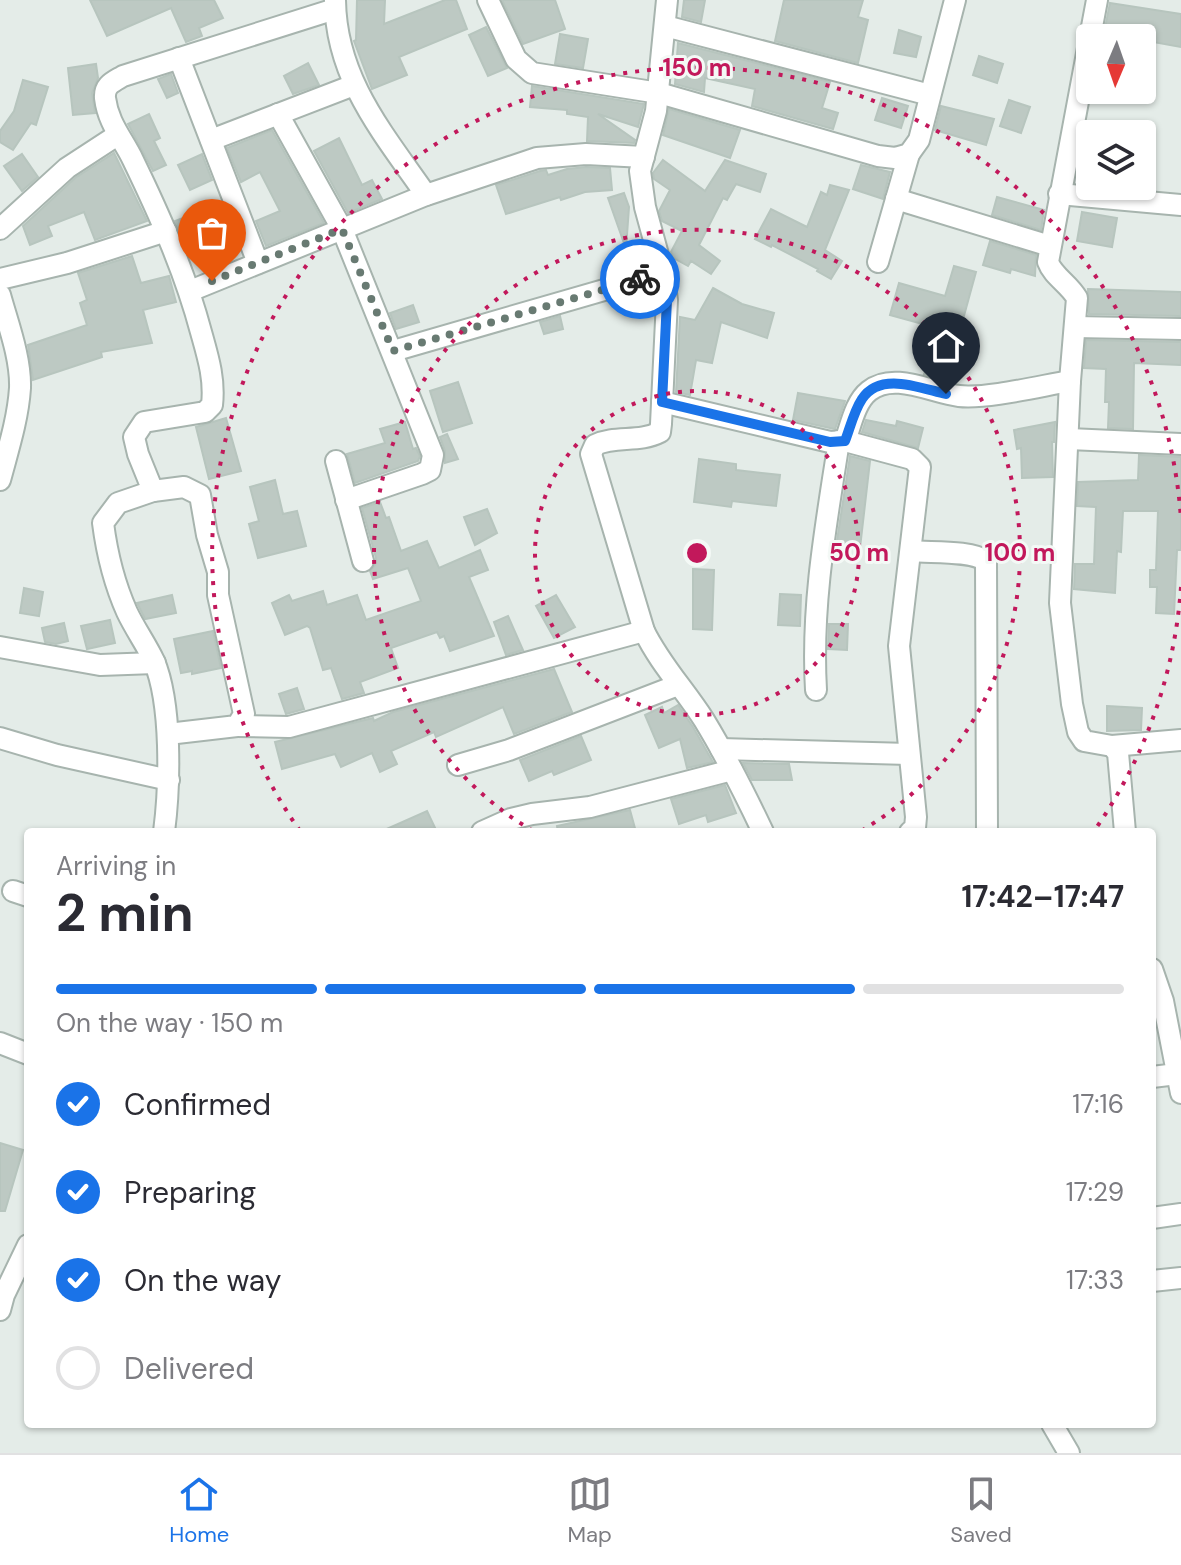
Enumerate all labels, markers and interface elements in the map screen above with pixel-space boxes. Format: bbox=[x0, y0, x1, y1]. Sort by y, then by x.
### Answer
north arrow bbox=[1076, 24, 1156, 104]
map controls bbox=[1076, 24, 1156, 200]
text: 150 m bbox=[663, 52, 731, 83]
button: layers bbox=[1076, 120, 1156, 200]
pin bbox=[178, 199, 246, 281]
icon: bag bbox=[190, 211, 234, 255]
courier bbox=[600, 239, 680, 319]
icon: bike bbox=[618, 257, 662, 301]
pin bbox=[912, 312, 980, 394]
icon: home bbox=[924, 324, 968, 368]
text: 50 m bbox=[829, 537, 889, 568]
text: 100 m bbox=[985, 537, 1055, 568]
centre of rings bbox=[683, 539, 711, 567]
text: Arriving in bbox=[56, 849, 176, 883]
text: 17:42–17:47 bbox=[961, 877, 1124, 916]
text: 2 min bbox=[56, 879, 194, 947]
text: On the way · 150 m bbox=[56, 1006, 283, 1040]
icon: check bbox=[56, 1082, 100, 1126]
text: Confirmed bbox=[124, 1085, 271, 1124]
text: 17:16 bbox=[1072, 1087, 1124, 1121]
icon: check bbox=[56, 1170, 100, 1214]
text: Preparing bbox=[124, 1173, 256, 1212]
text: 17:29 bbox=[1066, 1175, 1124, 1209]
icon: check bbox=[56, 1258, 100, 1302]
text: On the way bbox=[124, 1261, 281, 1300]
text: 17:33 bbox=[1066, 1263, 1124, 1297]
text: Delivered bbox=[124, 1349, 254, 1388]
tab: Home bbox=[169, 1472, 229, 1549]
tab: Map bbox=[568, 1472, 612, 1549]
tab: Saved bbox=[950, 1472, 1012, 1549]

